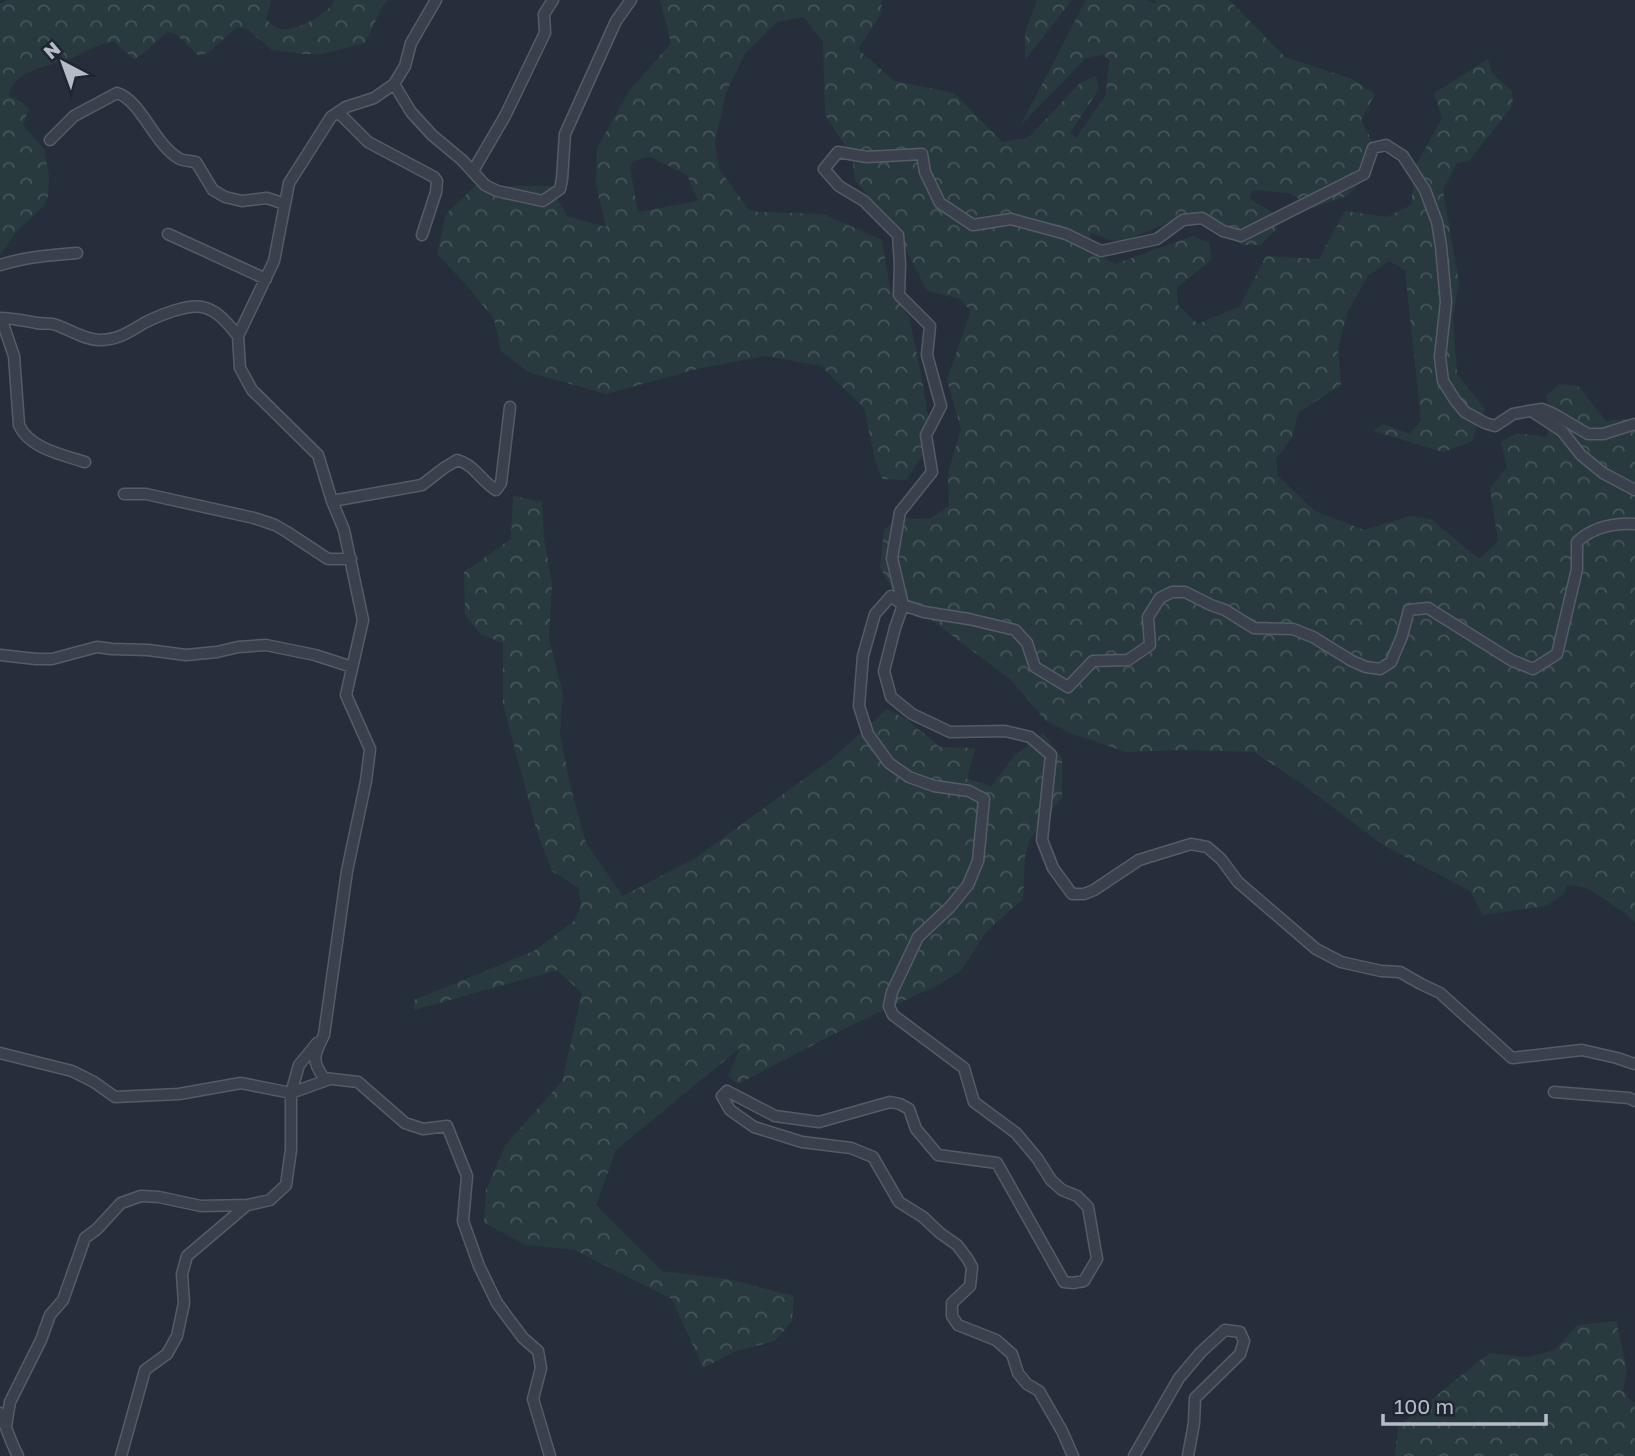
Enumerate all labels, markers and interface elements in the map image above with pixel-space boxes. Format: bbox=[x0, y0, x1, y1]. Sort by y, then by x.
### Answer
north arrow bbox=[28, 28, 98, 98]
text: N bbox=[39, 36, 65, 63]
scale bar bbox=[1383, 1382, 1546, 1426]
text: 100 m bbox=[1394, 1393, 1454, 1419]

